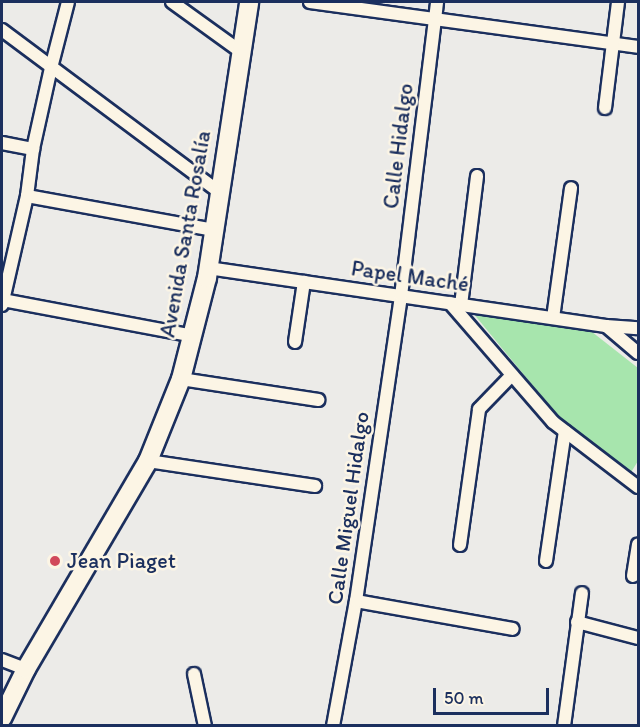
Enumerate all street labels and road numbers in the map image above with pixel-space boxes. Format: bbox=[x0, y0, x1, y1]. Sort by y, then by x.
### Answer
street label: Calle Hidalgo bbox=[377, 82, 419, 210]
street label: Avenida Santa Rosalía bbox=[154, 129, 216, 339]
street label: Papel Maché bbox=[350, 255, 470, 297]
street label: Calle Miguel Hidalgo bbox=[321, 410, 375, 606]

